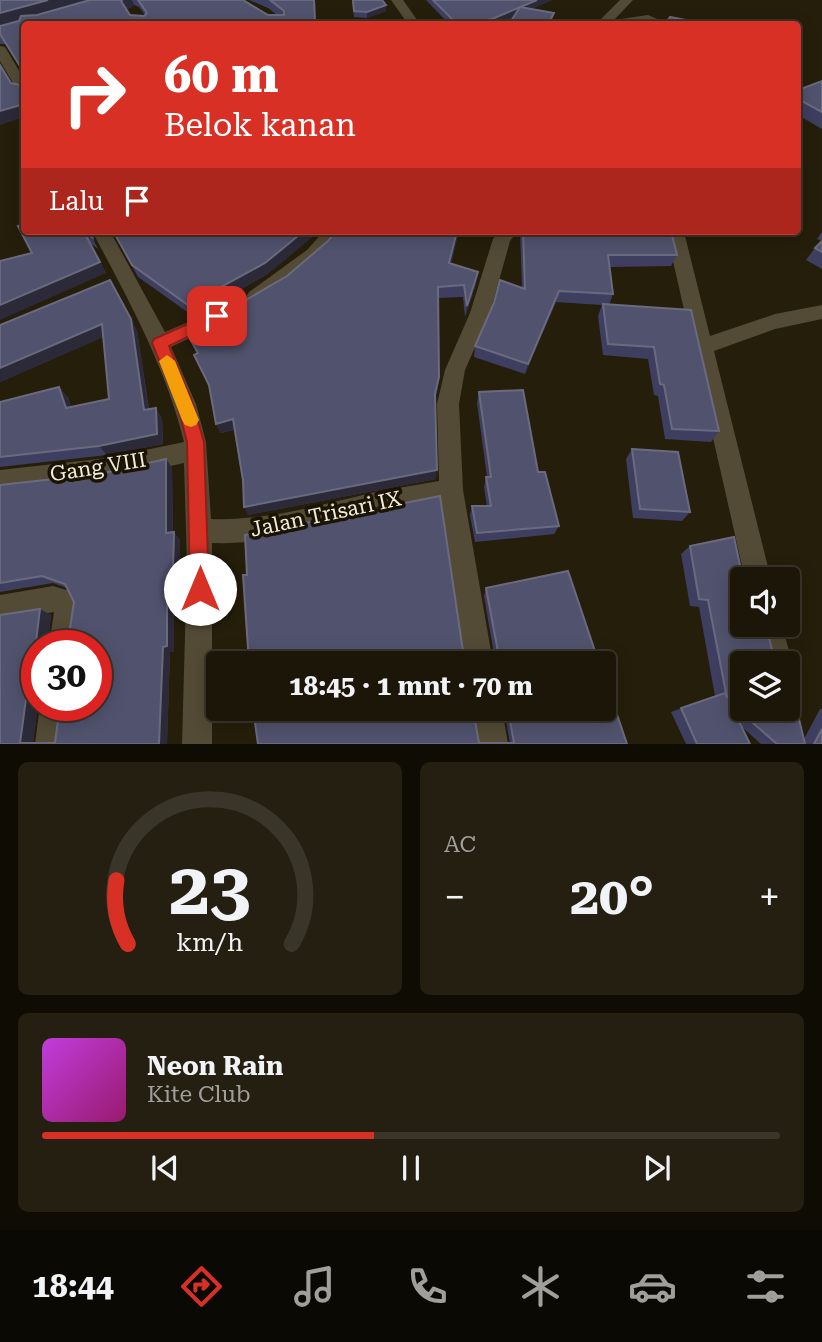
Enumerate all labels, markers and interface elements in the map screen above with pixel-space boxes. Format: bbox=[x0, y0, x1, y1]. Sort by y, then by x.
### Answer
text: 60 m bbox=[164, 47, 279, 104]
icon: right bbox=[49, 49, 140, 140]
text: Belok kanan bbox=[164, 106, 356, 144]
icon: arrive bbox=[118, 182, 156, 220]
text: Lalu bbox=[49, 186, 104, 216]
pin bbox=[187, 286, 247, 346]
icon: arrive bbox=[198, 297, 236, 335]
street label: Gang VIII bbox=[48, 448, 148, 486]
street label: Jalan Trisari IX bbox=[248, 486, 404, 542]
position arrow bbox=[163, 552, 237, 626]
map controls bbox=[730, 567, 800, 721]
button: sound bbox=[730, 567, 800, 637]
speed limit sign: 30 bbox=[21, 630, 112, 721]
button: layers bbox=[730, 651, 800, 721]
text: 18:45 · 1 mnt · 70 m bbox=[289, 671, 533, 701]
text: AC bbox=[444, 831, 476, 858]
text: 23 bbox=[169, 848, 251, 933]
text: 20° bbox=[570, 866, 654, 927]
text: − bbox=[444, 875, 465, 919]
text: + bbox=[759, 875, 780, 919]
text: km/h bbox=[177, 928, 243, 957]
text: Neon Rain bbox=[147, 1051, 283, 1081]
text: Kite Club bbox=[147, 1081, 251, 1108]
icon: previous bbox=[146, 1149, 184, 1187]
icon: pause bbox=[392, 1149, 430, 1187]
icon: next bbox=[638, 1149, 676, 1187]
icon: directions bbox=[177, 1262, 226, 1311]
icon: music bbox=[290, 1262, 339, 1311]
icon: phone bbox=[403, 1262, 452, 1311]
icon: climate bbox=[516, 1262, 565, 1311]
icon: car bbox=[628, 1262, 677, 1311]
icon: filters bbox=[741, 1262, 790, 1311]
text: 18:44 bbox=[32, 1267, 114, 1305]

